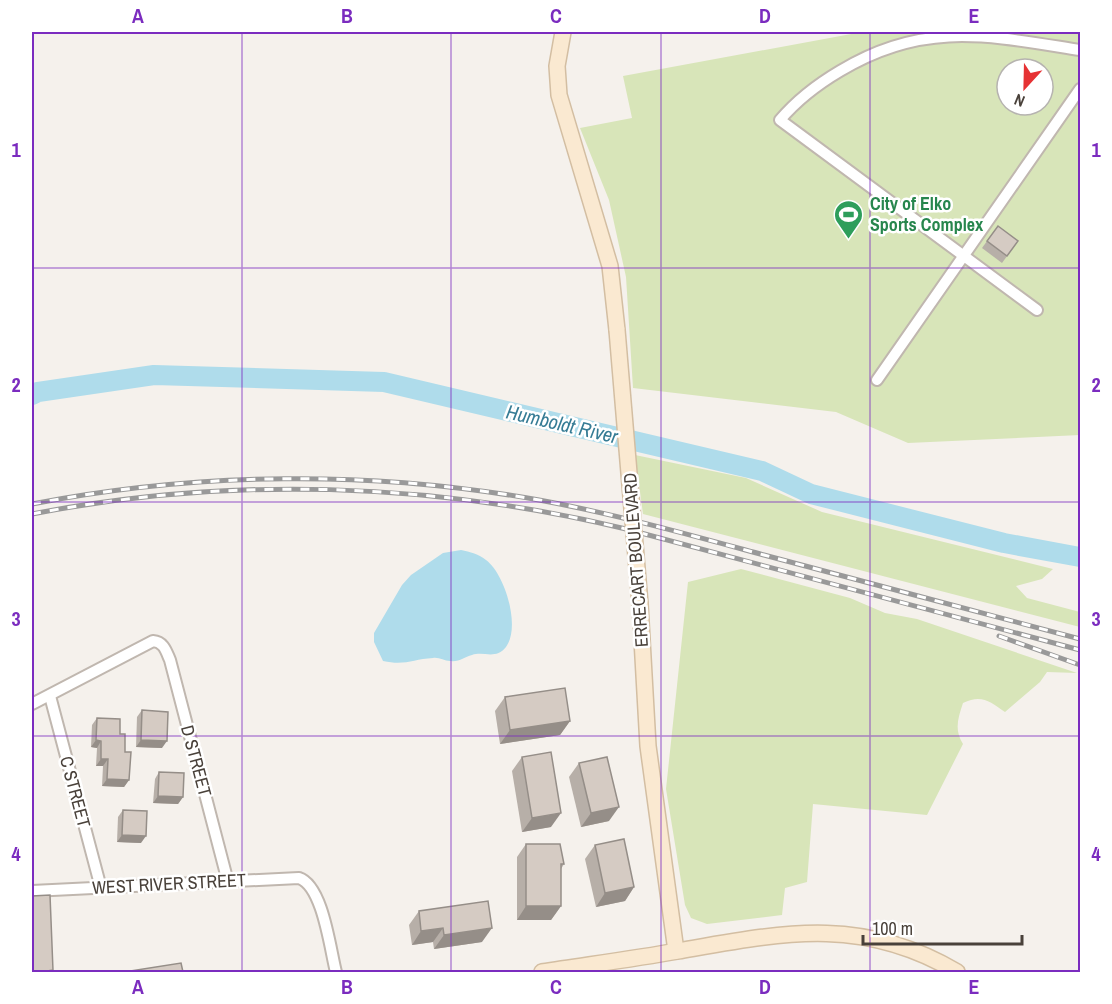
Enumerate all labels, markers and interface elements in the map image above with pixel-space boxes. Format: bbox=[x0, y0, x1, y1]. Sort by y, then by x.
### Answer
text: A bbox=[132, 2, 144, 29]
text: B bbox=[341, 2, 353, 29]
text: C bbox=[550, 2, 562, 29]
text: D bbox=[759, 2, 771, 29]
text: E bbox=[969, 2, 980, 29]
north arrow bbox=[995, 57, 1055, 117]
text: N bbox=[1011, 89, 1028, 113]
text: 1 bbox=[11, 136, 21, 163]
text: 1 bbox=[1091, 136, 1101, 163]
place label: City of Elko Sports Complex bbox=[870, 191, 984, 237]
sports icon: City of Elko Sports Complex bbox=[833, 198, 865, 240]
text: 2 bbox=[11, 371, 21, 398]
text: 2 bbox=[1091, 371, 1101, 398]
water label: Humboldt River bbox=[504, 398, 621, 450]
street label: ERRECART BOULEVARD bbox=[617, 472, 654, 648]
text: 3 bbox=[11, 605, 21, 632]
text: 3 bbox=[1091, 605, 1101, 632]
street label: D STREET bbox=[175, 722, 218, 799]
street label: C STREET bbox=[54, 753, 97, 830]
text: 4 bbox=[11, 840, 21, 867]
text: 4 bbox=[1091, 840, 1101, 867]
street label: WEST RIVER STREET bbox=[91, 867, 246, 900]
scale bar bbox=[863, 908, 1022, 946]
text: 100 m bbox=[872, 916, 913, 941]
text: A bbox=[132, 973, 144, 1000]
text: B bbox=[341, 973, 353, 1000]
text: C bbox=[550, 973, 562, 1000]
text: D bbox=[759, 973, 771, 1000]
text: E bbox=[969, 973, 980, 1000]

